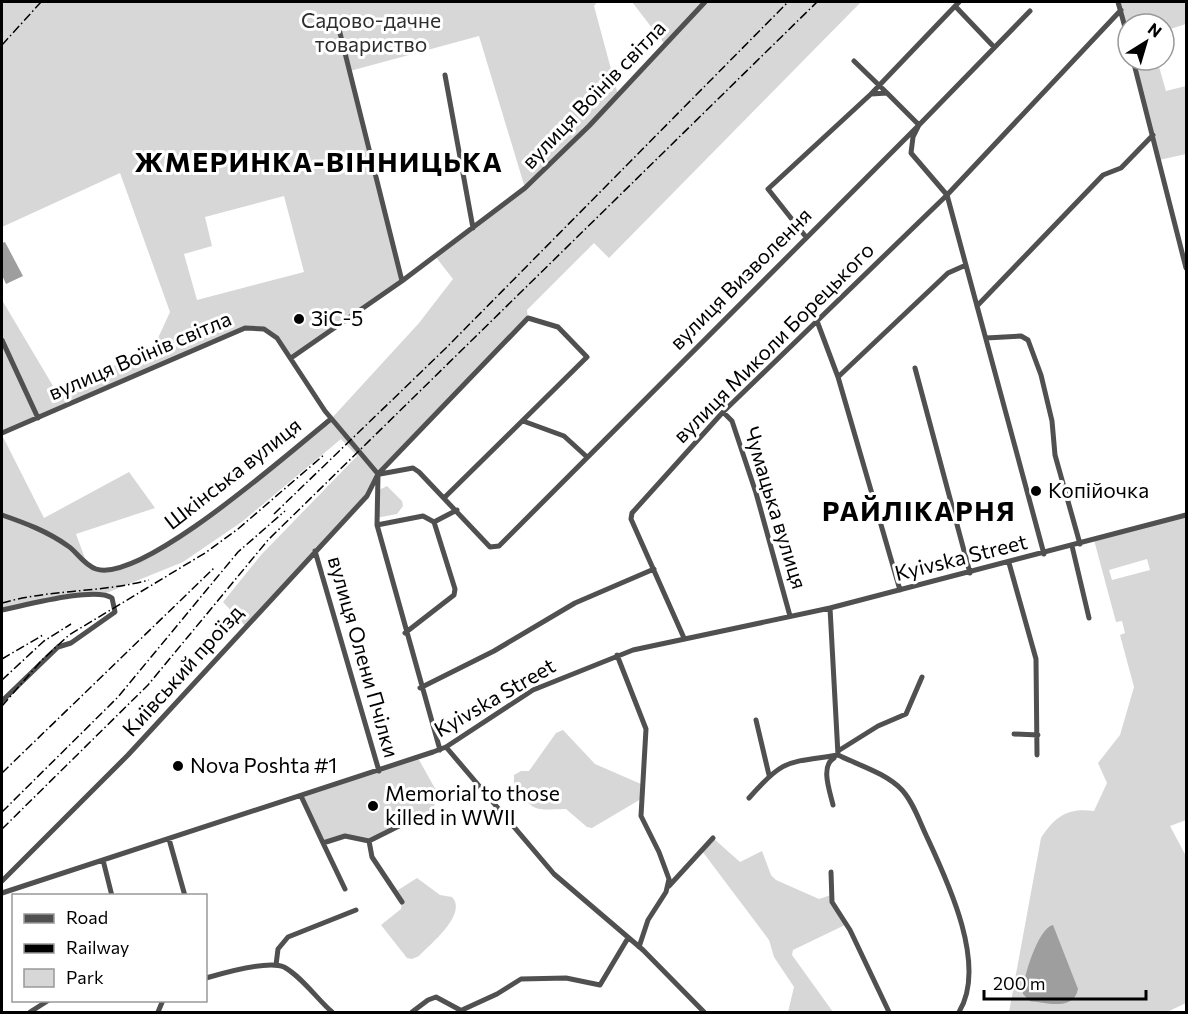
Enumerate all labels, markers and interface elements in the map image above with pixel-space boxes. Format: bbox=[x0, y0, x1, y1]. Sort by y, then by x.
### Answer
park label: Садово-дачне товариство bbox=[301, 7, 441, 56]
north arrow bbox=[1116, 12, 1176, 72]
street label: вулиця Воїнів світла bbox=[516, 15, 670, 173]
text: N bbox=[1145, 18, 1166, 41]
district label: ЖМЕРИНКА-ВІННИЦЬКА bbox=[134, 145, 504, 178]
street label: вулиця Визволення bbox=[664, 202, 816, 354]
street label: вулиця Миколи Борецького bbox=[668, 237, 878, 447]
street label: вулиця Воїнів світла bbox=[44, 305, 235, 404]
place label: ЗіС-5 bbox=[311, 305, 363, 330]
marker: ЗіС-5 bbox=[292, 312, 306, 326]
street label: Шкінська вулиця bbox=[159, 412, 305, 534]
street label: Чумацька вулиця bbox=[740, 423, 813, 592]
place label: Копійочка bbox=[1048, 477, 1149, 502]
marker: Копійочка bbox=[1029, 484, 1043, 498]
district label: РАЙЛІКАРНЯ bbox=[822, 494, 1016, 527]
street label: Kyivska Street bbox=[892, 528, 1029, 585]
street label: вулиця Олени Пчілки bbox=[324, 553, 405, 760]
street label: Київський проїзд bbox=[116, 599, 247, 741]
street label: Kyivska Street bbox=[429, 652, 559, 741]
place label: Nova Poshta #1 bbox=[190, 752, 337, 777]
marker: Nova Poshta #1 bbox=[171, 759, 185, 773]
place label: Memorial to those killed in WWII bbox=[385, 780, 560, 829]
marker: Memorial to those killed in WWII bbox=[366, 799, 380, 813]
legend bbox=[12, 894, 207, 1002]
text: Road bbox=[66, 906, 108, 928]
text: Railway bbox=[66, 936, 129, 958]
scale bar bbox=[984, 963, 1146, 1001]
text: Park bbox=[66, 966, 104, 988]
text: 200 m bbox=[993, 972, 1046, 994]

